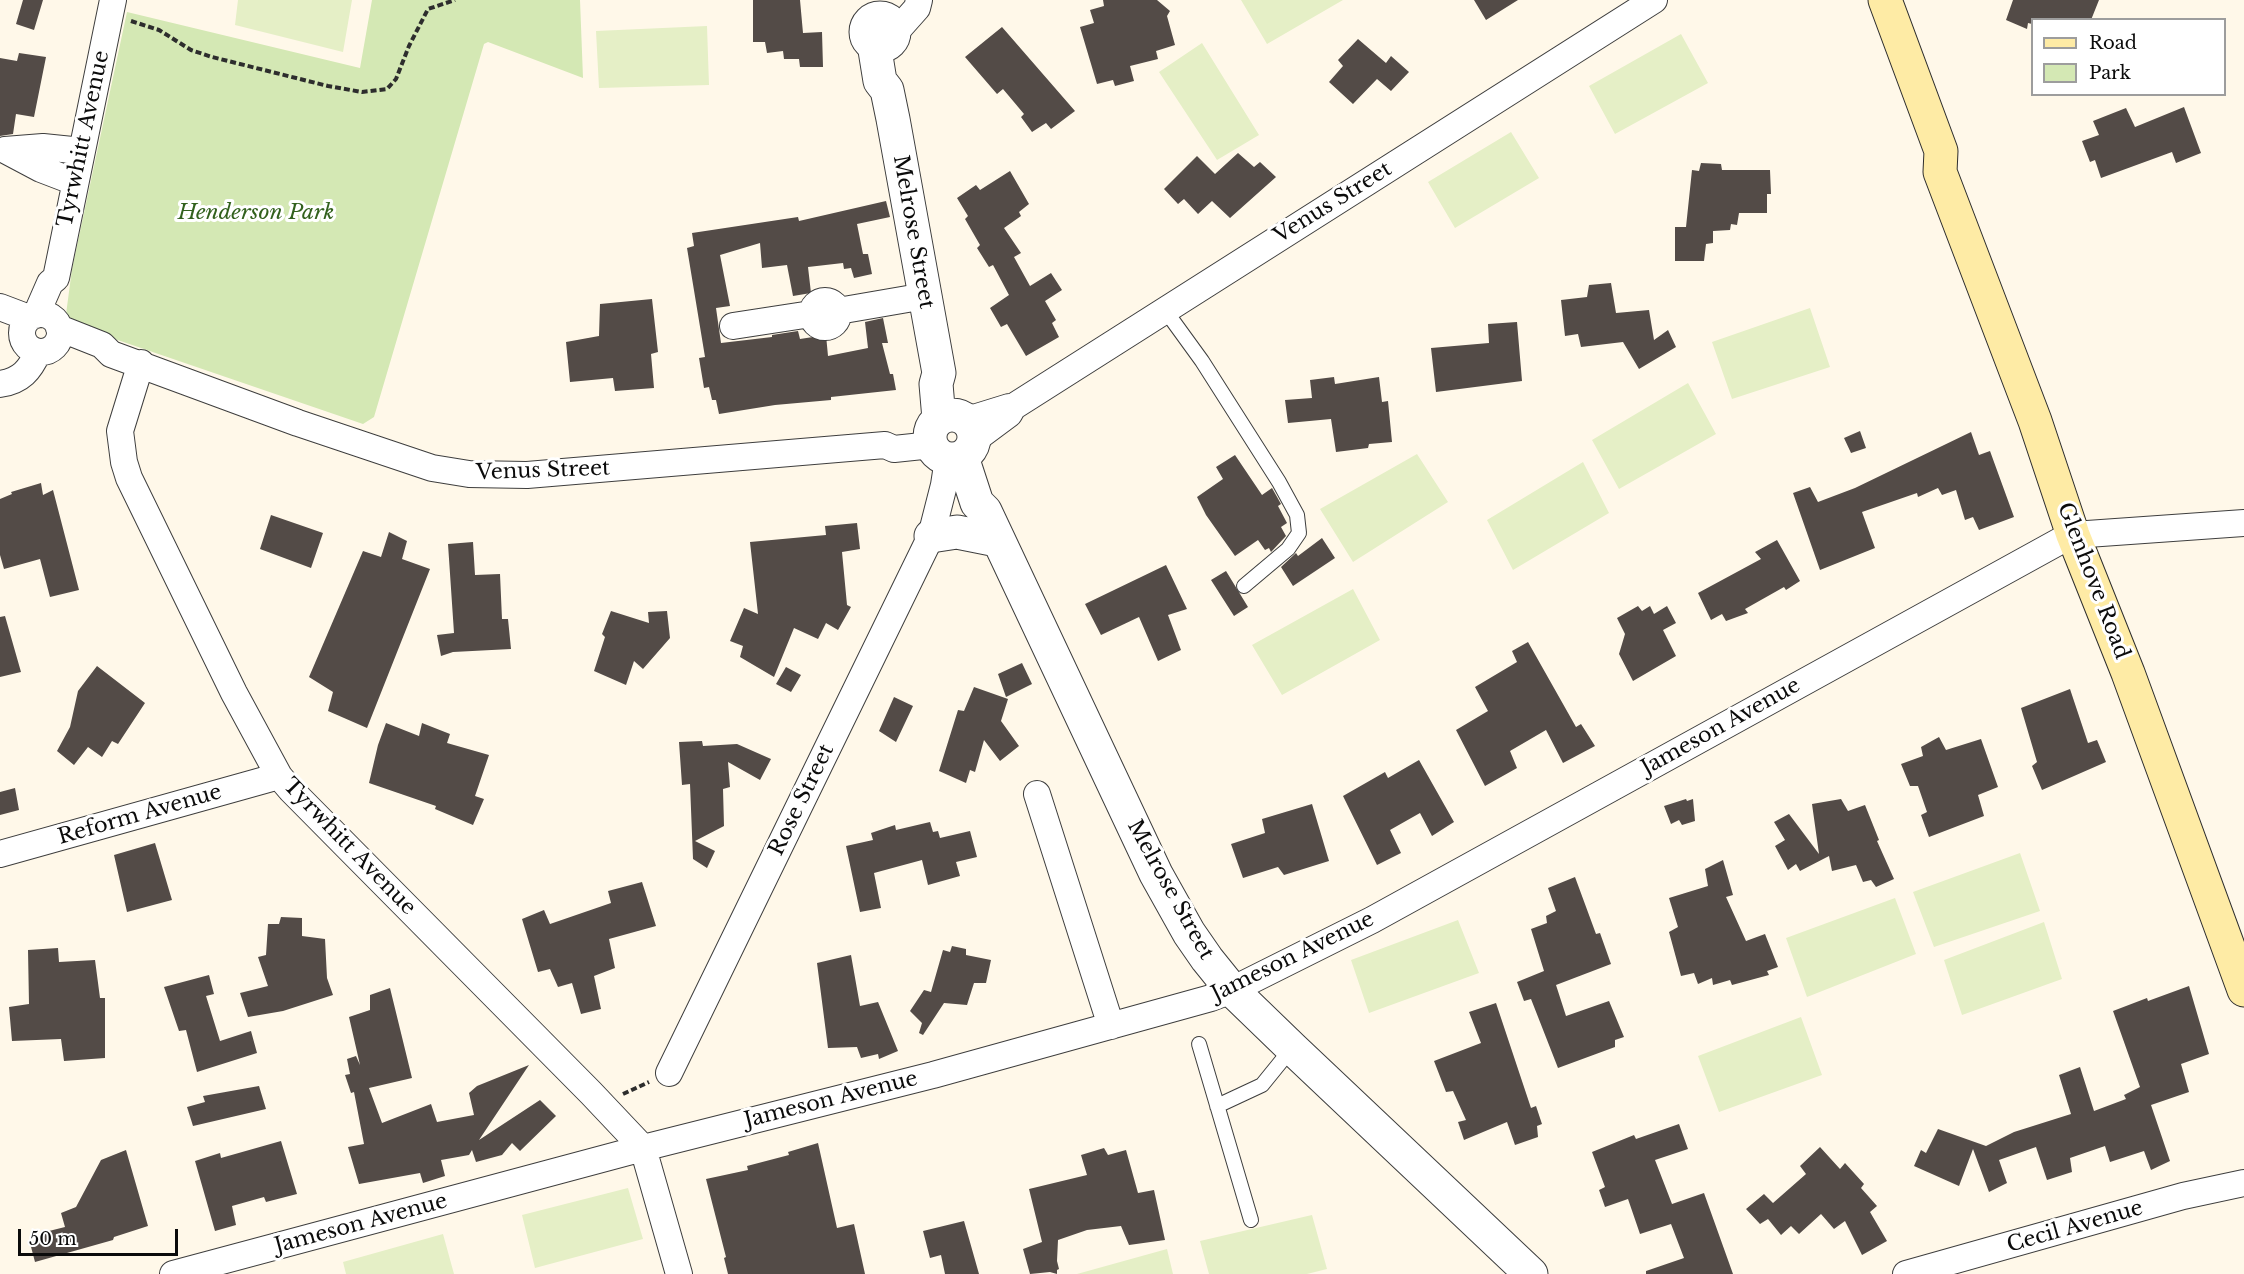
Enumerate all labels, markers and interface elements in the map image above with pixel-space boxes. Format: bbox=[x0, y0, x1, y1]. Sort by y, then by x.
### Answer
legend bbox=[2031, 18, 2226, 96]
text: Road bbox=[2089, 32, 2137, 54]
street label: Tyrwhitt Avenue bbox=[53, 48, 115, 230]
text: Park bbox=[2089, 62, 2131, 84]
street label: Melrose Street bbox=[887, 153, 939, 311]
street label: Venus Street bbox=[1270, 157, 1396, 249]
park label: Henderson Park bbox=[178, 200, 334, 226]
street label: Venus Street bbox=[476, 456, 610, 486]
street label: Glenhove Road bbox=[2052, 499, 2134, 663]
street label: Jameson Avenue bbox=[1637, 673, 1805, 781]
street label: Rose Street bbox=[764, 740, 840, 860]
street label: Tyrwhitt Avenue bbox=[277, 773, 421, 921]
street label: Reform Avenue bbox=[55, 780, 225, 850]
street label: Melrose Street bbox=[1121, 816, 1219, 964]
street label: Jameson Avenue bbox=[1208, 907, 1378, 1007]
street label: Jameson Avenue bbox=[742, 1066, 920, 1134]
street label: Jameson Avenue bbox=[272, 1189, 450, 1259]
street label: Cecil Avenue bbox=[2004, 1196, 2146, 1258]
scale bar bbox=[21, 1217, 182, 1255]
text: 50 m bbox=[29, 1228, 77, 1250]

